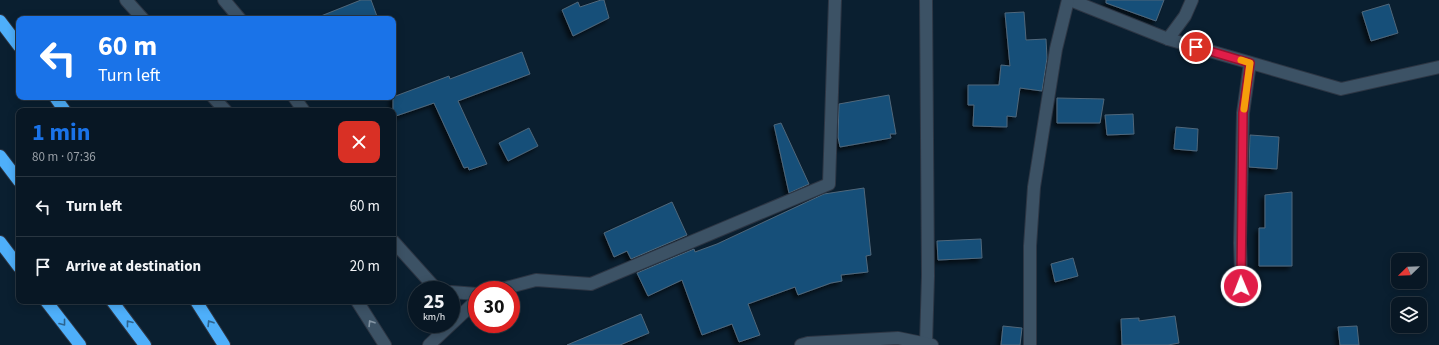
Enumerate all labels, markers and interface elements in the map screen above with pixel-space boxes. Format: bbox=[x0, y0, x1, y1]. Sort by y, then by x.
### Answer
text: 60 m bbox=[98, 26, 157, 66]
pin bbox=[1179, 30, 1213, 64]
icon: left bbox=[32, 32, 84, 84]
icon: arrive bbox=[1185, 36, 1207, 58]
text: Turn left bbox=[98, 63, 160, 88]
text: 1 min bbox=[32, 115, 90, 150]
button: close bbox=[338, 121, 380, 163]
text: 80 m · 07:36 bbox=[32, 148, 96, 166]
icon: left bbox=[32, 196, 54, 218]
text: Turn left bbox=[66, 196, 122, 217]
text: 60 m bbox=[350, 196, 380, 217]
north arrow bbox=[1391, 253, 1427, 289]
map controls bbox=[1391, 253, 1427, 333]
icon: arrive bbox=[32, 256, 54, 278]
text: Arrive at destination bbox=[66, 256, 201, 277]
text: 20 m bbox=[350, 256, 380, 277]
position arrow bbox=[1220, 265, 1262, 307]
speed limit sign: 30 bbox=[468, 281, 520, 333]
text: 25 bbox=[423, 288, 445, 316]
button: layers bbox=[1391, 297, 1427, 333]
text: km/h bbox=[423, 310, 445, 324]
one-way arrow bbox=[58, 319, 66, 326]
one-way arrow bbox=[126, 320, 133, 327]
one-way arrow bbox=[207, 320, 215, 327]
one-way arrow bbox=[368, 320, 375, 327]

